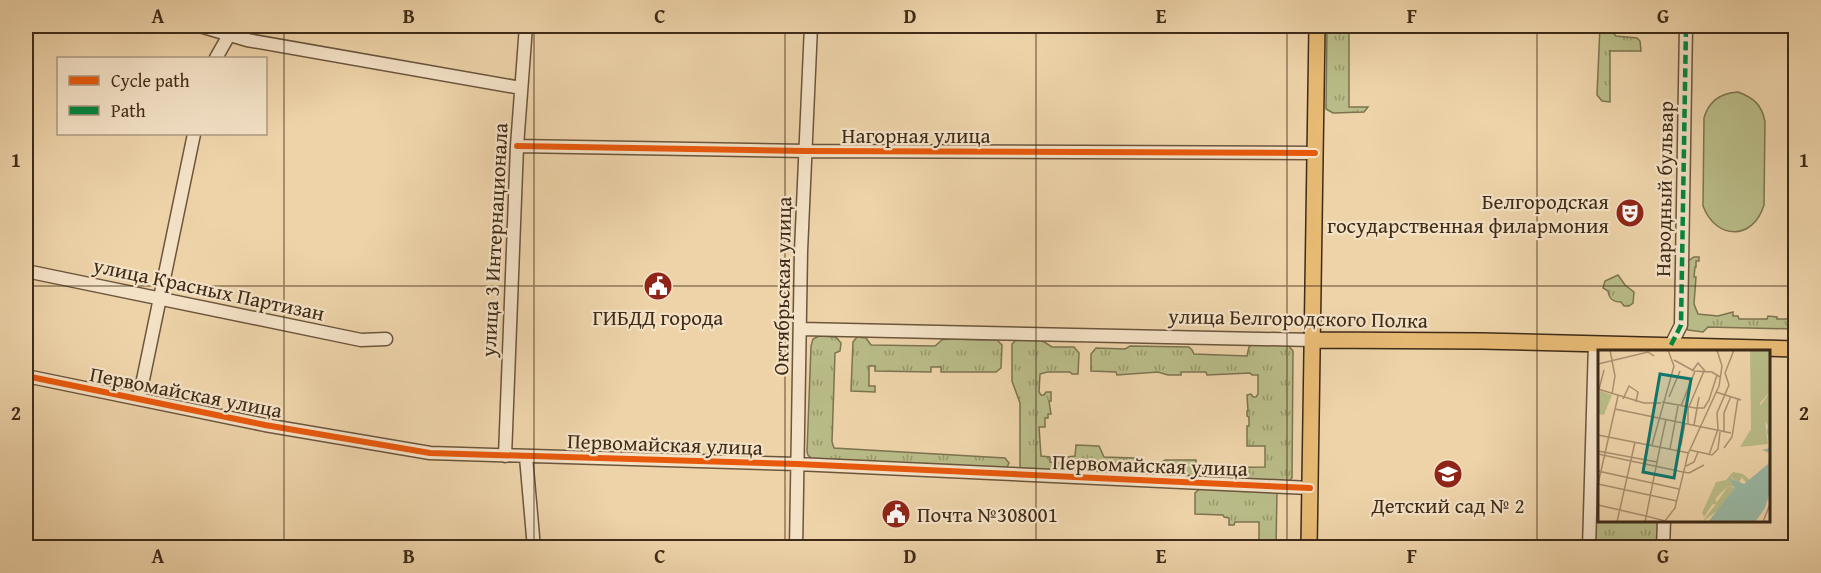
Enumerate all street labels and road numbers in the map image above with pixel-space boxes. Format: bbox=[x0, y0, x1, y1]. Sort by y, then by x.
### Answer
street label: Народный бульвар bbox=[1647, 101, 1681, 277]
street label: Нагорная улица bbox=[842, 120, 991, 151]
street label: улица 3 Интернационала bbox=[472, 122, 516, 359]
street label: Октябрьская улица bbox=[765, 196, 799, 376]
street label: улица Красных Партизан bbox=[89, 249, 328, 329]
street label: улица Белгородского Полка bbox=[1167, 300, 1428, 336]
street label: Первомайская улица bbox=[87, 358, 285, 426]
street label: Первомайская улица bbox=[567, 425, 763, 463]
street label: Первомайская улица bbox=[1052, 446, 1248, 484]

